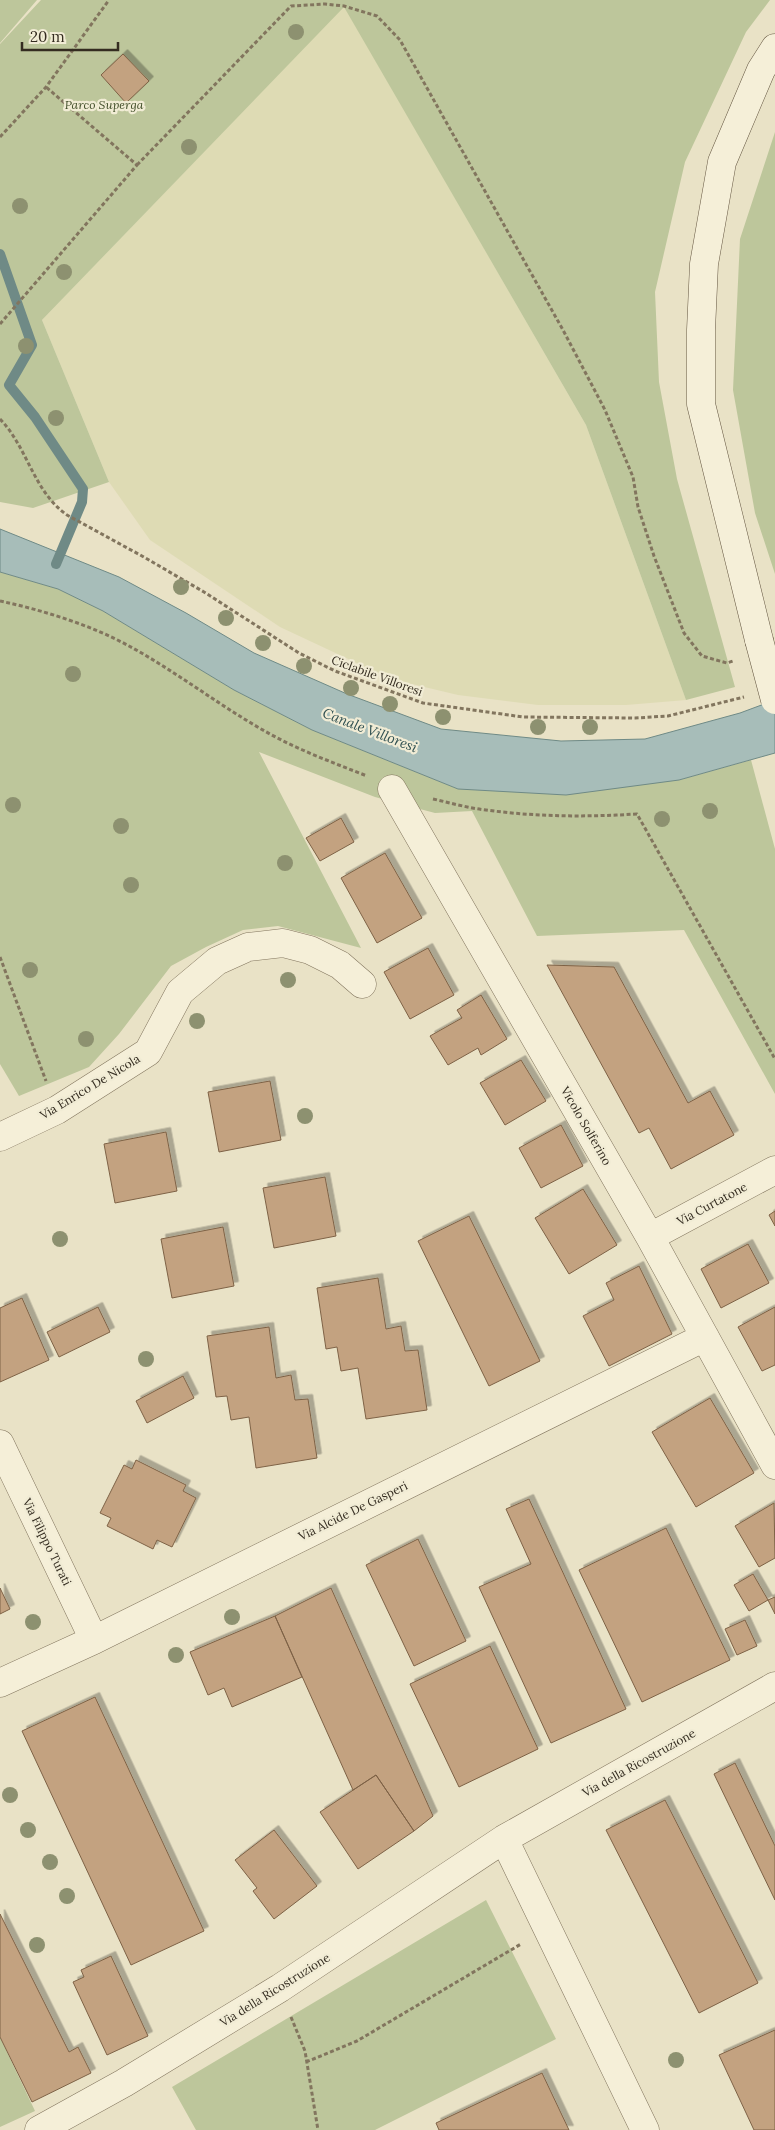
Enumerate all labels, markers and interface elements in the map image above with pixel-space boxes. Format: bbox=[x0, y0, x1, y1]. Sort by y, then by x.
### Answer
scale bar bbox=[22, 20, 119, 52]
text: 20 m bbox=[30, 27, 65, 46]
park label: Parco Superga bbox=[65, 97, 144, 112]
street label: Ciclabile Villoresi bbox=[329, 652, 425, 699]
water label: Canale Villoresi bbox=[320, 704, 420, 757]
street label: Via Enrico De Nicola bbox=[36, 1051, 143, 1123]
street label: Vicolo Solferino bbox=[557, 1083, 615, 1168]
street label: Via Curtatone bbox=[673, 1179, 750, 1229]
street label: Via Alcide De Gasperi bbox=[295, 1478, 410, 1544]
street label: Via Filippo Turati bbox=[19, 1495, 75, 1588]
street label: Via della Ricostruzione bbox=[579, 1725, 698, 1800]
street label: Via della Ricostruzione bbox=[216, 1949, 333, 2030]

